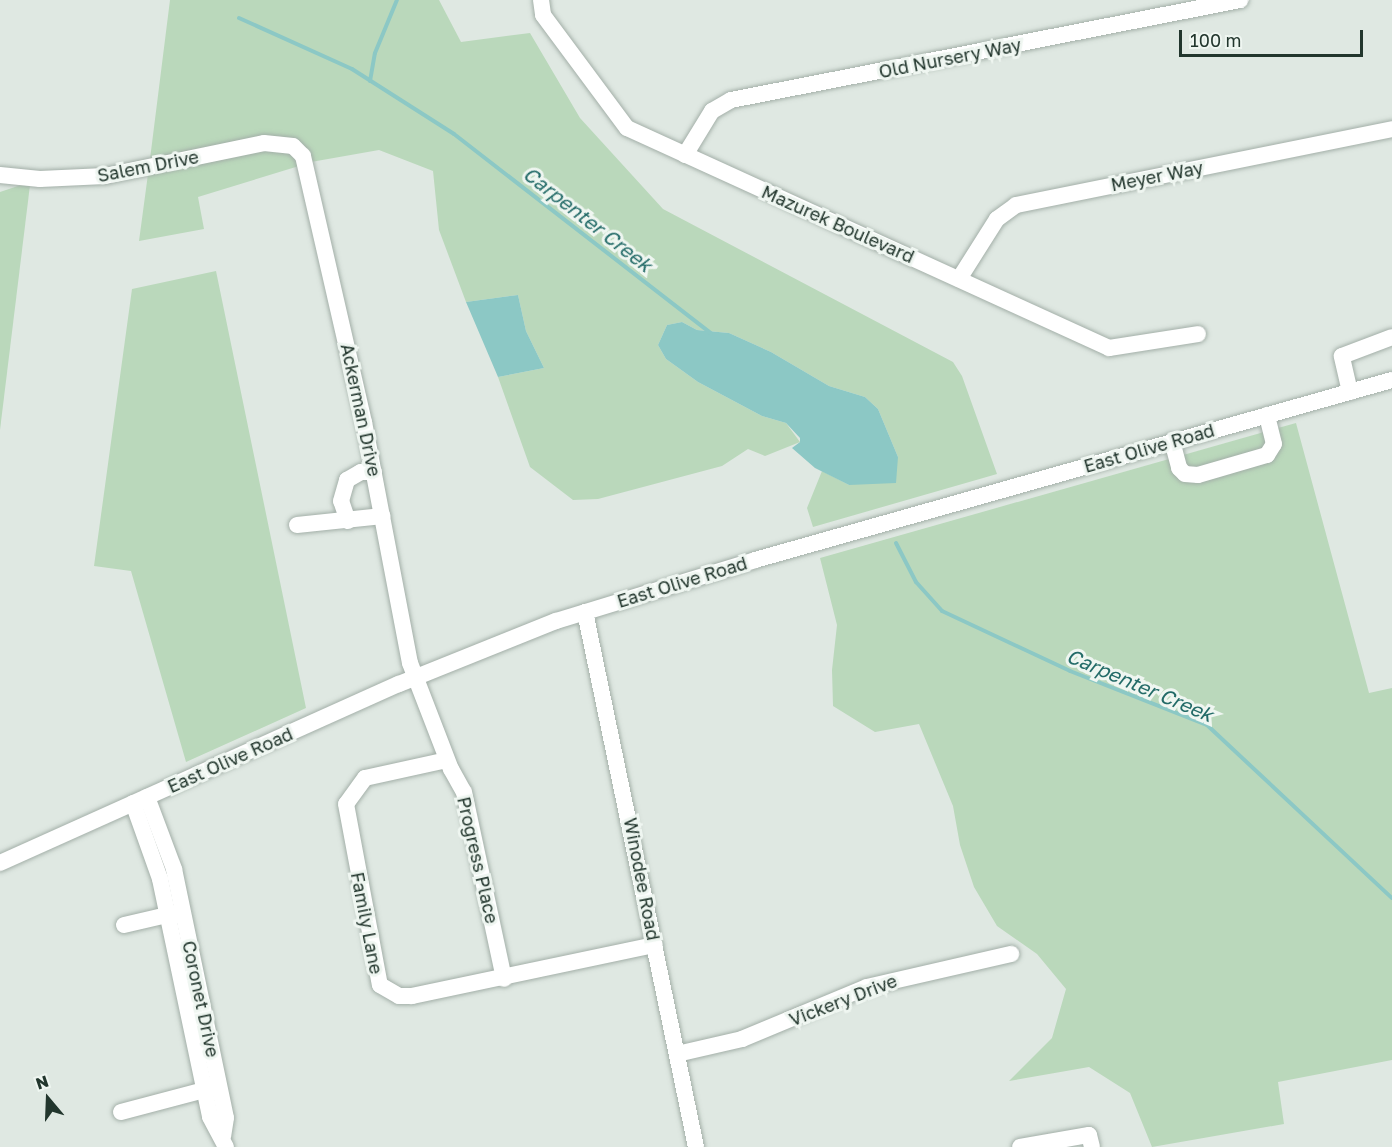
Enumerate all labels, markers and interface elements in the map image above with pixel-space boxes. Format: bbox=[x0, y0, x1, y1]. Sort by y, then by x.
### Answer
scale bar bbox=[1182, 18, 1366, 56]
text: 100 m bbox=[1190, 29, 1241, 51]
street label: Old Nursery Way bbox=[877, 34, 1023, 82]
street label: Salem Drive bbox=[96, 146, 200, 186]
street label: Meyer Way bbox=[1109, 156, 1205, 196]
water label: Carpenter Creek bbox=[519, 161, 657, 277]
street label: Mazurek Boulevard bbox=[758, 181, 918, 267]
street label: Ackerman Drive bbox=[336, 342, 386, 478]
street label: East Olive Road bbox=[1081, 419, 1217, 477]
street label: East Olive Road bbox=[614, 552, 750, 612]
water label: Carpenter Creek bbox=[1063, 643, 1217, 727]
street label: East Olive Road bbox=[164, 723, 296, 797]
street label: Progress Place bbox=[453, 795, 503, 925]
street label: Winodee Road bbox=[620, 816, 664, 942]
street label: Family Lane bbox=[347, 870, 387, 976]
street label: Coronet Drive bbox=[178, 939, 224, 1059]
street label: Vickery Drive bbox=[786, 970, 900, 1030]
north arrow bbox=[18, 1069, 78, 1129]
text: N bbox=[33, 1071, 51, 1093]

